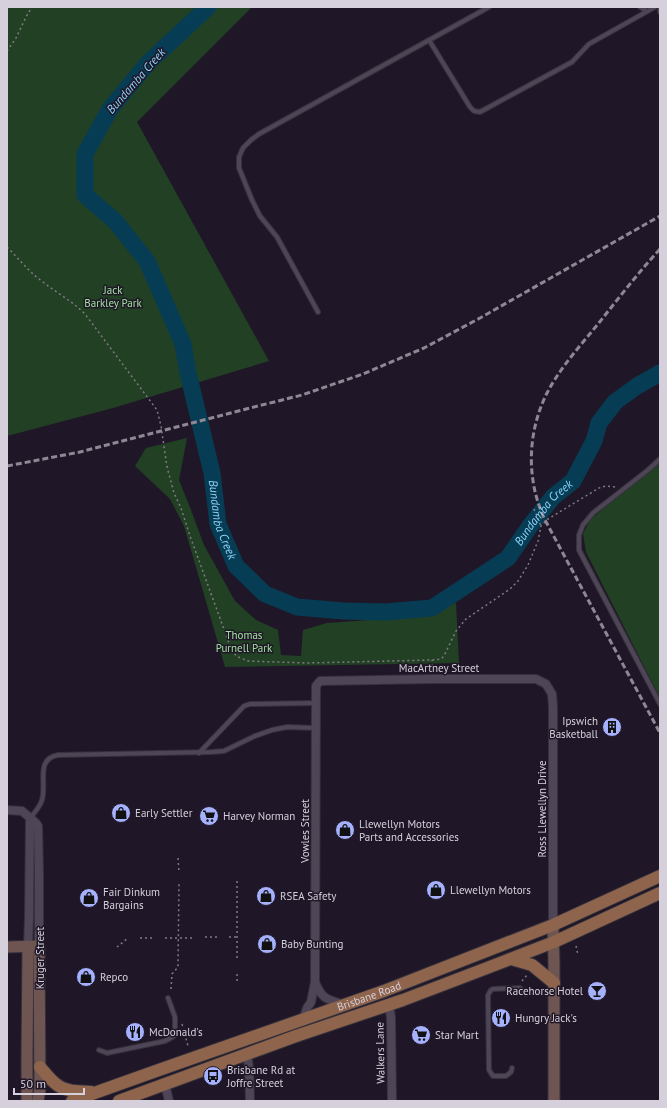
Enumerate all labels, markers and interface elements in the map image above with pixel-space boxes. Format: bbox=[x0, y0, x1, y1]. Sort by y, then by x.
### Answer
water label: Bundamba Creek bbox=[103, 44, 169, 117]
park label: Jack Barkley Park bbox=[84, 283, 142, 310]
water label: Bundamba Creek bbox=[511, 476, 576, 548]
water label: Bundamba Creek bbox=[206, 479, 241, 562]
park label: Thomas Purnell Park bbox=[216, 628, 273, 655]
street label: MacArtney Street bbox=[399, 661, 480, 675]
place label: Ipswich Basketball bbox=[549, 714, 599, 741]
building icon: Ipswich Basketball bbox=[601, 716, 623, 738]
street label: Ross Llewellyn Drive bbox=[535, 760, 549, 858]
street label: Vowles Street bbox=[298, 799, 312, 864]
shop icon: Early Settler bbox=[110, 802, 132, 824]
supermarket icon: Harvey Norman bbox=[198, 805, 220, 827]
place label: Early Settler bbox=[135, 806, 193, 820]
place label: Harvey Norman bbox=[223, 809, 295, 823]
place label: Llewellyn Motors Parts and Accessories bbox=[359, 817, 459, 844]
shop icon: Llewellyn Motors Parts and Accessories bbox=[334, 819, 356, 841]
shop icon: Llewellyn Motors bbox=[425, 879, 447, 901]
place label: Llewellyn Motors bbox=[450, 883, 531, 897]
place label: Fair Dinkum Bargains bbox=[103, 885, 160, 912]
shop icon: RSEA Safety bbox=[255, 885, 277, 907]
shop icon: Fair Dinkum Bargains bbox=[78, 887, 100, 909]
place label: RSEA Safety bbox=[280, 889, 337, 903]
street label: Kruger Street bbox=[33, 927, 47, 989]
shop icon: Baby Bunting bbox=[256, 933, 278, 955]
place label: Baby Bunting bbox=[281, 937, 343, 951]
shop icon: Repco bbox=[75, 966, 97, 988]
place label: Repco bbox=[100, 970, 128, 984]
street label: Brisbane Road bbox=[335, 978, 403, 1014]
bar icon: Racehorse Hotel bbox=[586, 980, 608, 1002]
place label: Racehorse Hotel bbox=[506, 984, 584, 998]
restaurant icon: Hungry Jack's bbox=[490, 1007, 512, 1029]
place label: Hungry Jack's bbox=[515, 1011, 577, 1025]
restaurant icon: McDonald's bbox=[124, 1021, 146, 1043]
street label: Walkers Lane bbox=[372, 1022, 388, 1084]
supermarket icon: Star Mart bbox=[410, 1024, 432, 1046]
place label: McDonald's bbox=[149, 1025, 203, 1039]
place label: Star Mart bbox=[435, 1028, 479, 1042]
place label: Brisbane Rd at Joffre Street bbox=[226, 1063, 296, 1090]
bus stop icon: Brisbane Rd at Joffre Street bbox=[202, 1065, 224, 1087]
scale bar bbox=[14, 1070, 84, 1096]
text: 50 m bbox=[20, 1076, 46, 1091]

